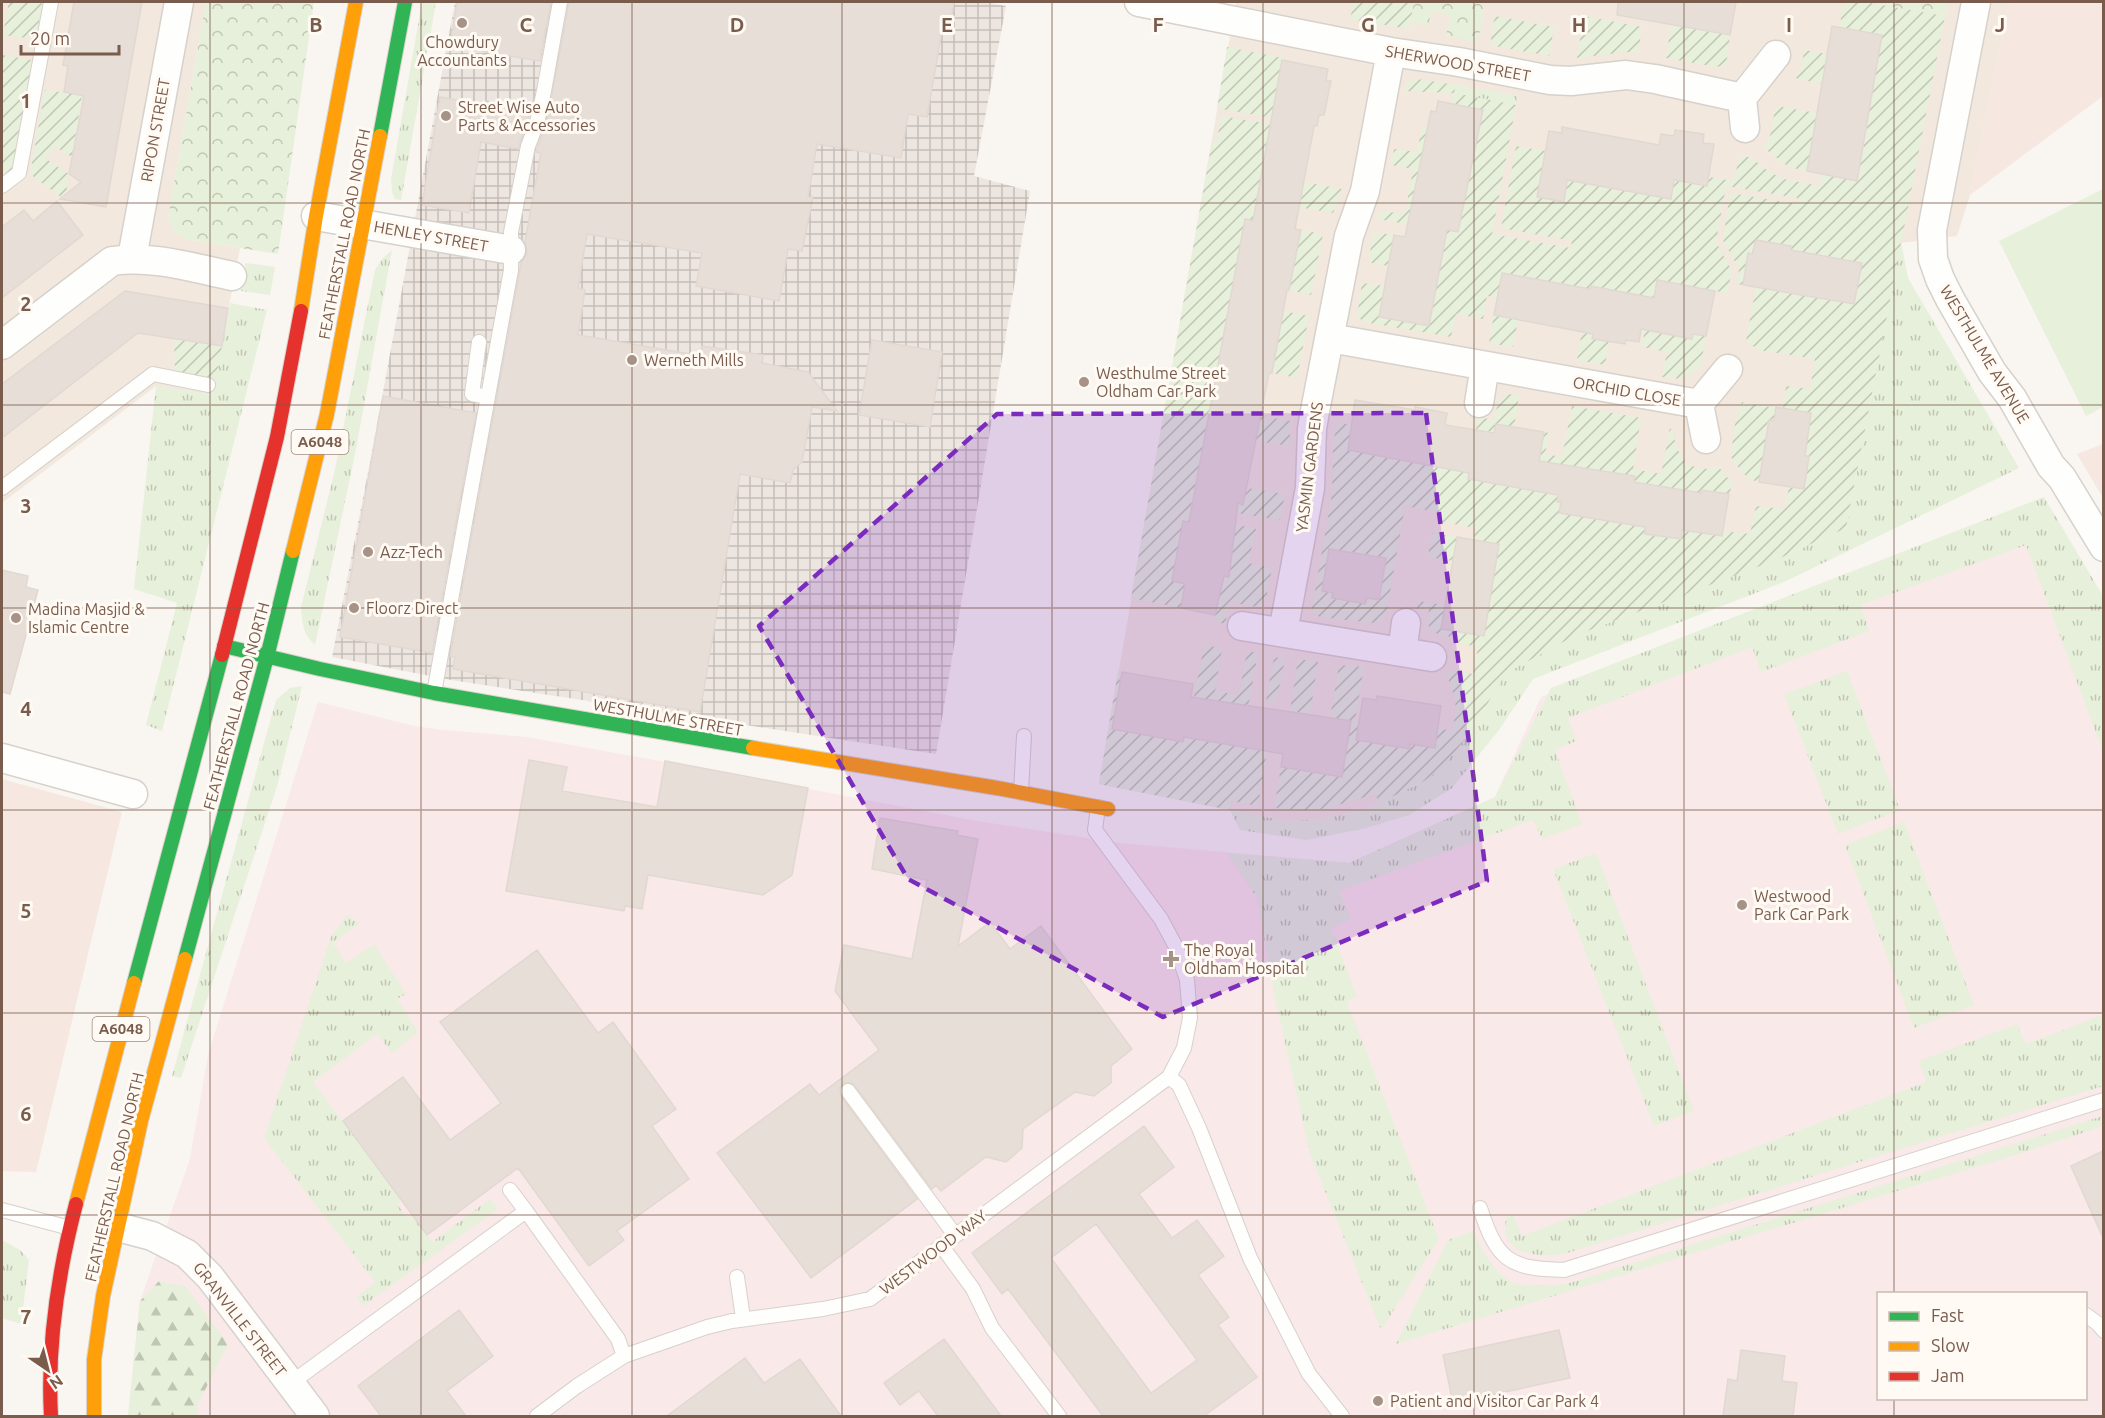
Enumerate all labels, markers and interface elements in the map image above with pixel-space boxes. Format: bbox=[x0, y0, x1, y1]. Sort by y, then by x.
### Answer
text: B bbox=[309, 13, 323, 36]
text: C bbox=[520, 13, 533, 36]
text: D bbox=[730, 13, 744, 36]
text: E bbox=[941, 13, 953, 36]
text: F bbox=[1152, 13, 1164, 36]
text: G bbox=[1361, 13, 1375, 36]
text: H bbox=[1572, 13, 1586, 36]
text: I bbox=[1786, 13, 1792, 36]
text: J bbox=[1995, 13, 2005, 36]
marker: Chowdury Accountants bbox=[455, 16, 469, 30]
scale bar bbox=[21, 18, 118, 56]
text: 20 m bbox=[30, 28, 70, 48]
place label: Chowdury Accountants bbox=[417, 33, 507, 69]
street label: SHERWOOD STREET bbox=[1384, 41, 1532, 85]
street label: RIPON STREET bbox=[137, 77, 173, 183]
text: 1 bbox=[20, 89, 32, 112]
place label: Street Wise Auto Parts & Accessories bbox=[458, 98, 596, 134]
marker: Street Wise Auto Parts & Accessories bbox=[439, 109, 453, 123]
street label: FEATHERSTALL ROAD NORTH bbox=[315, 127, 373, 341]
street label: HENLEY STREET bbox=[372, 217, 490, 255]
street label: WESTHULME AVENUE bbox=[1937, 282, 2033, 426]
text: 2 bbox=[20, 292, 32, 315]
place label: Werneth Mills bbox=[644, 351, 744, 369]
marker: Werneth Mills bbox=[625, 353, 639, 367]
place label: Westhulme Street Oldham Car Park bbox=[1096, 364, 1227, 400]
street label: ORCHID CLOSE bbox=[1572, 373, 1683, 409]
marker: Westhulme Street Oldham Car Park bbox=[1077, 375, 1091, 389]
street label: YASMIN GARDENS bbox=[1292, 401, 1326, 533]
road number: A6048 bbox=[292, 430, 348, 454]
text: 3 bbox=[20, 494, 32, 517]
place label: Azz-Tech bbox=[380, 543, 443, 561]
marker: Azz-Tech bbox=[361, 545, 375, 559]
place label: Floorz Direct bbox=[366, 599, 459, 617]
place label: Madina Masjid & Islamic Centre bbox=[28, 600, 145, 636]
street label: FEATHERSTALL ROAD NORTH bbox=[200, 600, 272, 812]
marker: Floorz Direct bbox=[347, 601, 361, 615]
marker: Madina Masjid & Islamic Centre bbox=[9, 611, 23, 625]
street label: WESTHULME STREET bbox=[592, 695, 744, 739]
text: 4 bbox=[20, 697, 32, 720]
place label: Westwood Park Car Park bbox=[1754, 887, 1849, 923]
marker: Westwood Park Car Park bbox=[1735, 898, 1749, 912]
text: 5 bbox=[20, 899, 32, 922]
place label: The Royal Oldham Hospital bbox=[1184, 941, 1304, 977]
marker: The Royal Oldham Hospital bbox=[1162, 950, 1180, 968]
road number: A6048 bbox=[92, 1017, 150, 1041]
street label: FEATHERSTALL ROAD NORTH bbox=[81, 1071, 147, 1283]
text: 6 bbox=[20, 1102, 32, 1125]
street label: WESTWOOD WAY bbox=[876, 1206, 991, 1298]
street label: GRANVILLE STREET bbox=[190, 1258, 290, 1380]
legend bbox=[1877, 1292, 2087, 1400]
text: 7 bbox=[20, 1305, 32, 1328]
text: Fast bbox=[1931, 1305, 1964, 1325]
text: Slow bbox=[1931, 1335, 1970, 1355]
north arrow bbox=[18, 1340, 78, 1400]
text: Jam bbox=[1931, 1365, 1965, 1385]
text: N bbox=[47, 1371, 67, 1393]
place label: Patient and Visitor Car Park 4 bbox=[1390, 1392, 1599, 1410]
marker: Patient and Visitor Car Park 4 bbox=[1371, 1394, 1385, 1408]

